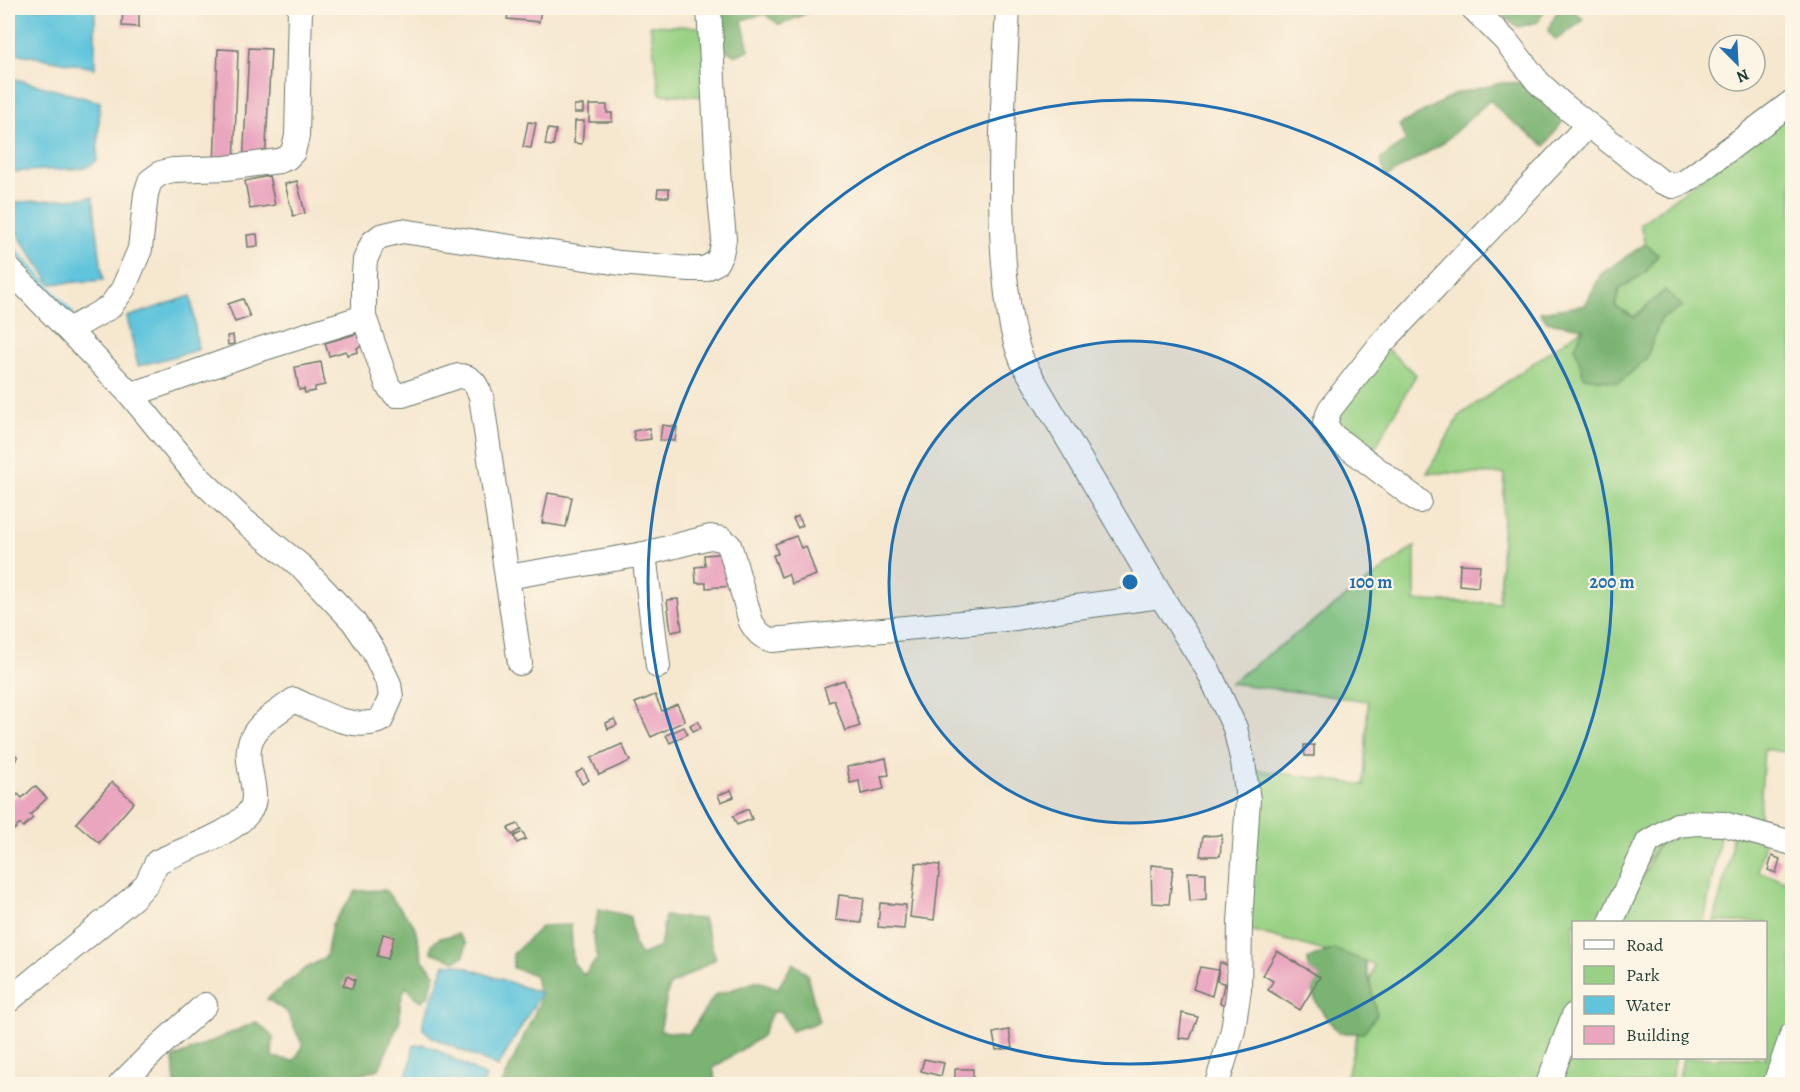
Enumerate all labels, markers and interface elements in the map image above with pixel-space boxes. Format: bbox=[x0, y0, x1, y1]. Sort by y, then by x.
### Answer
north arrow bbox=[1707, 33, 1767, 93]
text: N bbox=[1733, 63, 1752, 88]
text: 100 m bbox=[1350, 570, 1392, 594]
text: 200 m bbox=[1589, 570, 1635, 594]
centre of rings bbox=[1120, 572, 1140, 592]
legend bbox=[1572, 921, 1767, 1059]
text: Road bbox=[1626, 933, 1664, 957]
text: Park bbox=[1626, 963, 1660, 987]
text: Water bbox=[1625, 993, 1671, 1017]
text: Building bbox=[1626, 1023, 1690, 1047]

